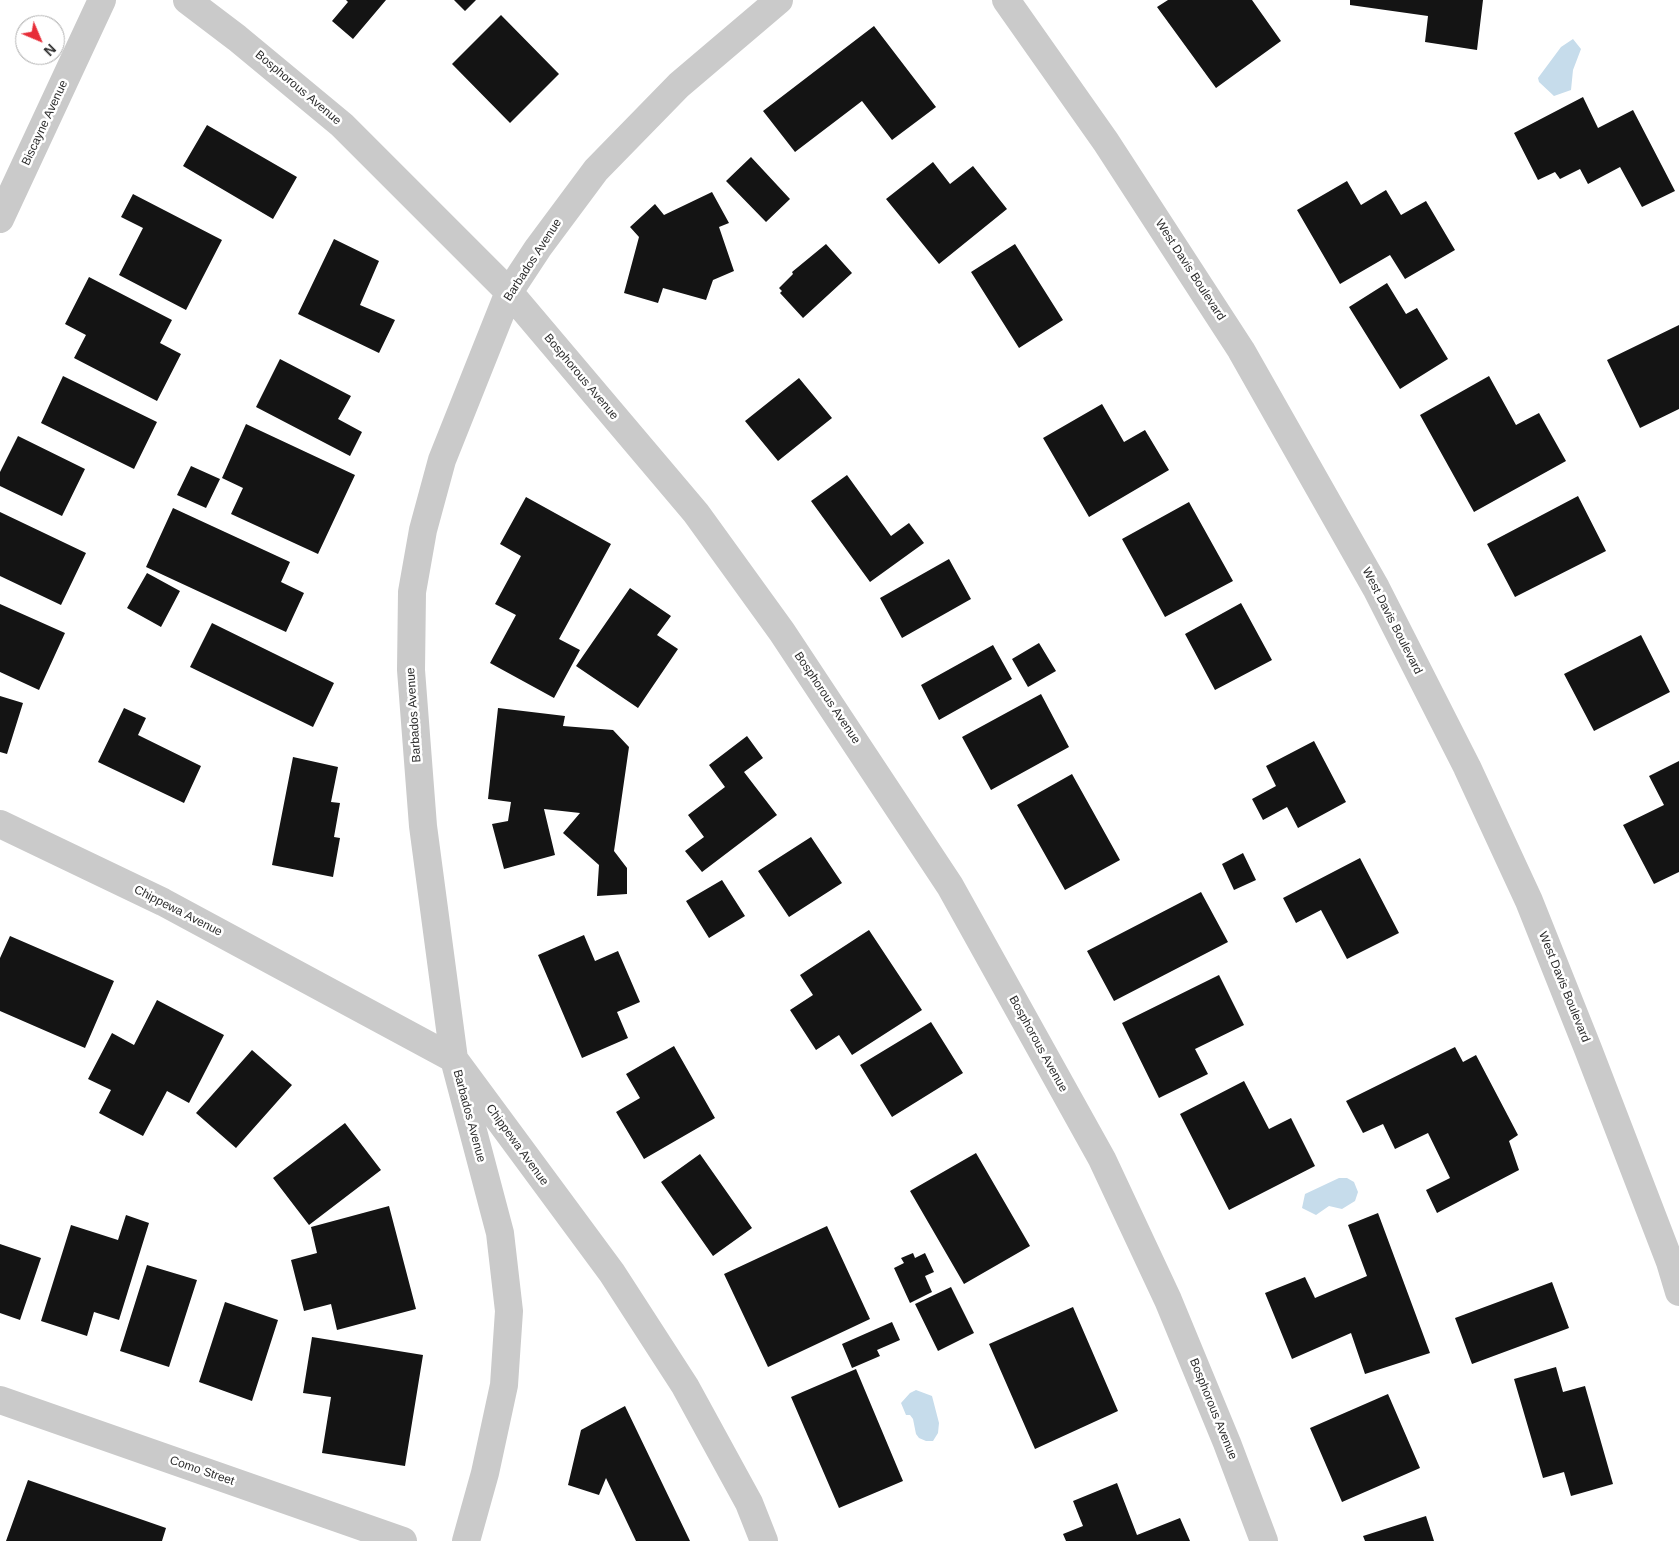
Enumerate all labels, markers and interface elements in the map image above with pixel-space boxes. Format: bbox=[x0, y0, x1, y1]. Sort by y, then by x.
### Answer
north arrow bbox=[15, 15, 65, 65]
text: N bbox=[41, 41, 59, 59]
street label: Bosphorous Avenue bbox=[252, 48, 344, 128]
street label: Biscayne Avenue bbox=[19, 78, 71, 168]
street label: Barbados Avenue bbox=[501, 216, 565, 304]
street label: West Davis Boulevard bbox=[1152, 217, 1228, 323]
street label: Bosphorous Avenue bbox=[541, 331, 621, 423]
street label: West Davis Boulevard bbox=[1359, 565, 1425, 677]
street label: Bosphorous Avenue bbox=[791, 649, 863, 747]
street label: Barbados Avenue bbox=[403, 667, 425, 763]
street label: Chippewa Avenue bbox=[131, 883, 225, 939]
street label: West Davis Boulevard bbox=[1535, 930, 1593, 1044]
street label: Bosphorous Avenue bbox=[1006, 993, 1070, 1095]
street label: Barbados Avenue bbox=[450, 1068, 488, 1164]
street label: Chippewa Avenue bbox=[483, 1101, 551, 1189]
street label: Bosphorous Avenue bbox=[1186, 1356, 1240, 1462]
street label: Como Street bbox=[168, 1453, 236, 1489]

